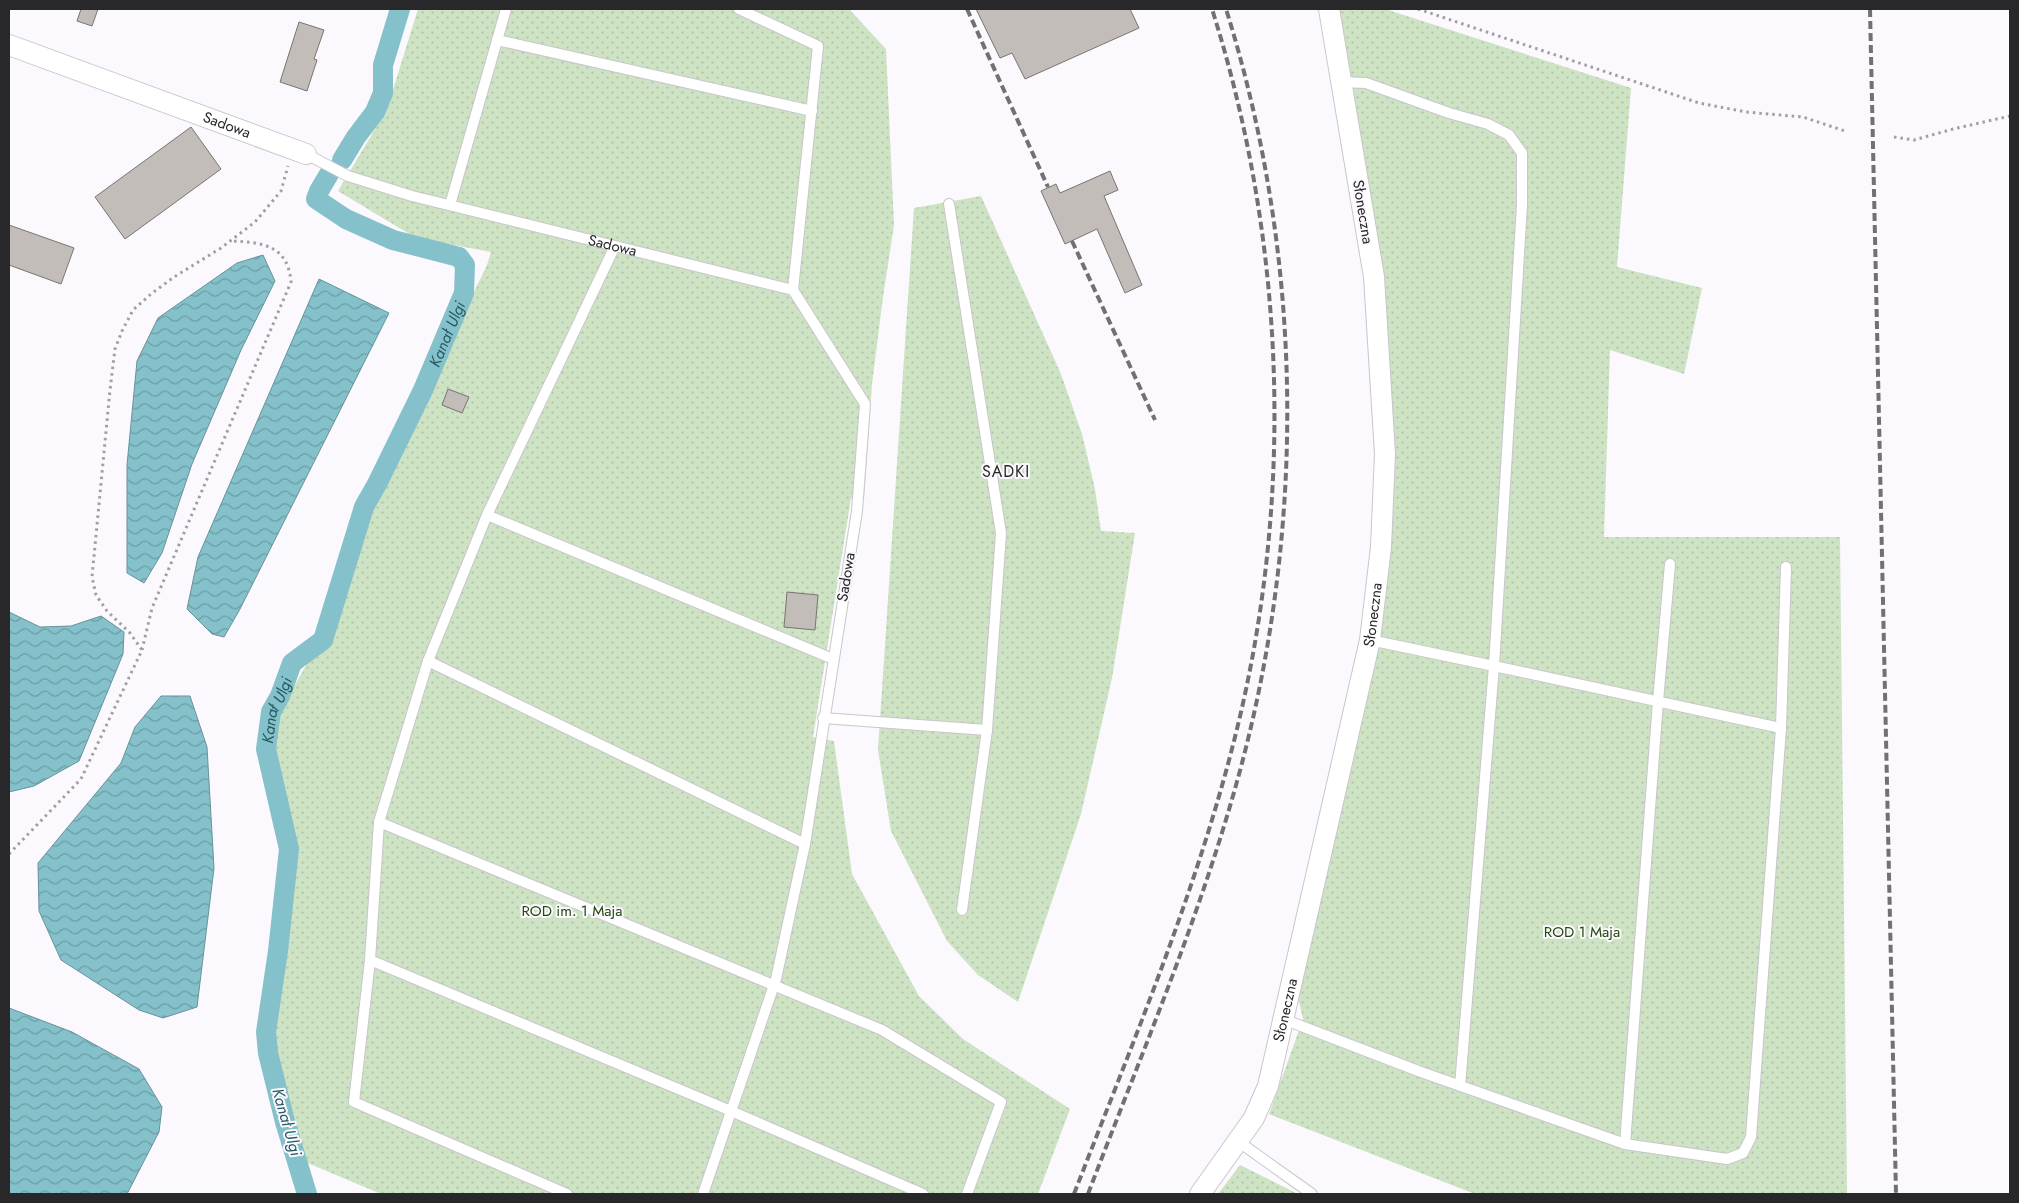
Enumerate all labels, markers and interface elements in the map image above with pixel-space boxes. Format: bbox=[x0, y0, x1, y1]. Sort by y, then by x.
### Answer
street label: Sadowa bbox=[200, 106, 254, 144]
street label: Słoneczna bbox=[1347, 178, 1379, 246]
street label: Sadowa bbox=[586, 229, 639, 262]
water label: Kanał Ulgi bbox=[423, 297, 471, 370]
district label: SADKI bbox=[982, 460, 1030, 483]
street label: Sadowa bbox=[831, 551, 861, 603]
street label: Słoneczna bbox=[1358, 581, 1388, 649]
water label: Kanał Ulgi bbox=[255, 673, 298, 745]
park label: ROD im. 1 Maja bbox=[521, 900, 623, 922]
park label: ROD 1 Maja bbox=[1544, 921, 1620, 943]
street label: Słoneczna bbox=[1267, 976, 1303, 1044]
water label: Kanał Ulgi bbox=[266, 1086, 308, 1159]

